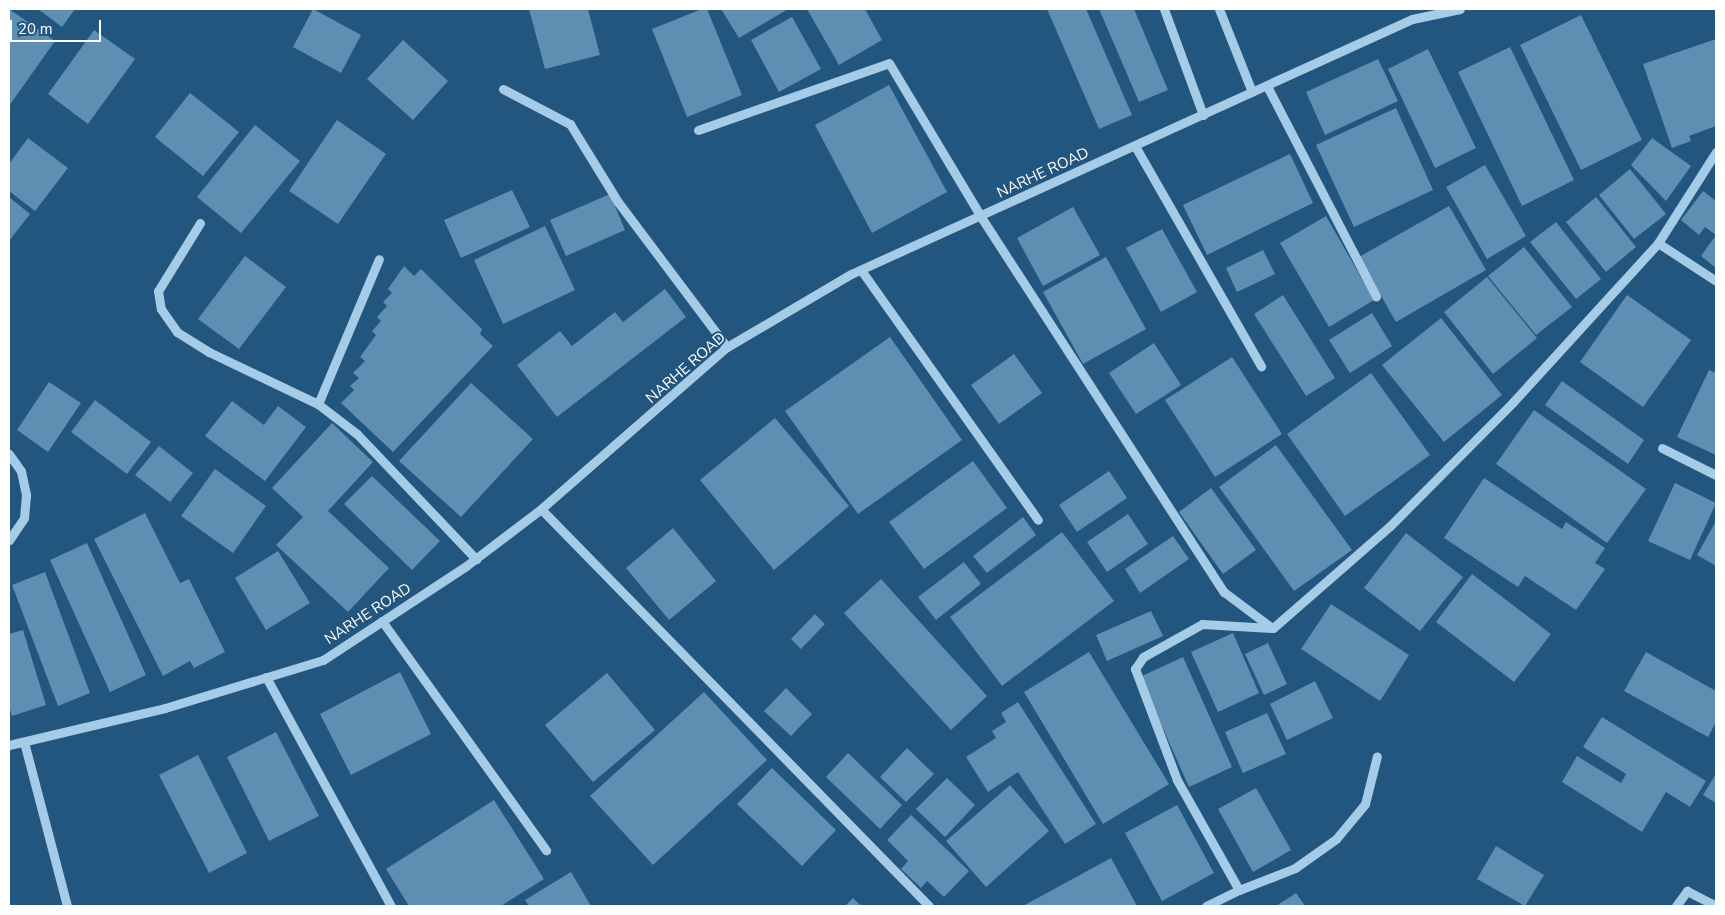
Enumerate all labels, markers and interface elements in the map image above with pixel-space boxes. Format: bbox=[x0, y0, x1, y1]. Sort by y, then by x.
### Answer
scale bar bbox=[12, 10, 104, 42]
text: 20 m bbox=[18, 19, 53, 39]
street label: NARHE ROAD bbox=[994, 144, 1092, 202]
street label: NARHE ROAD bbox=[643, 329, 729, 407]
street label: NARHE ROAD bbox=[321, 579, 415, 649]

